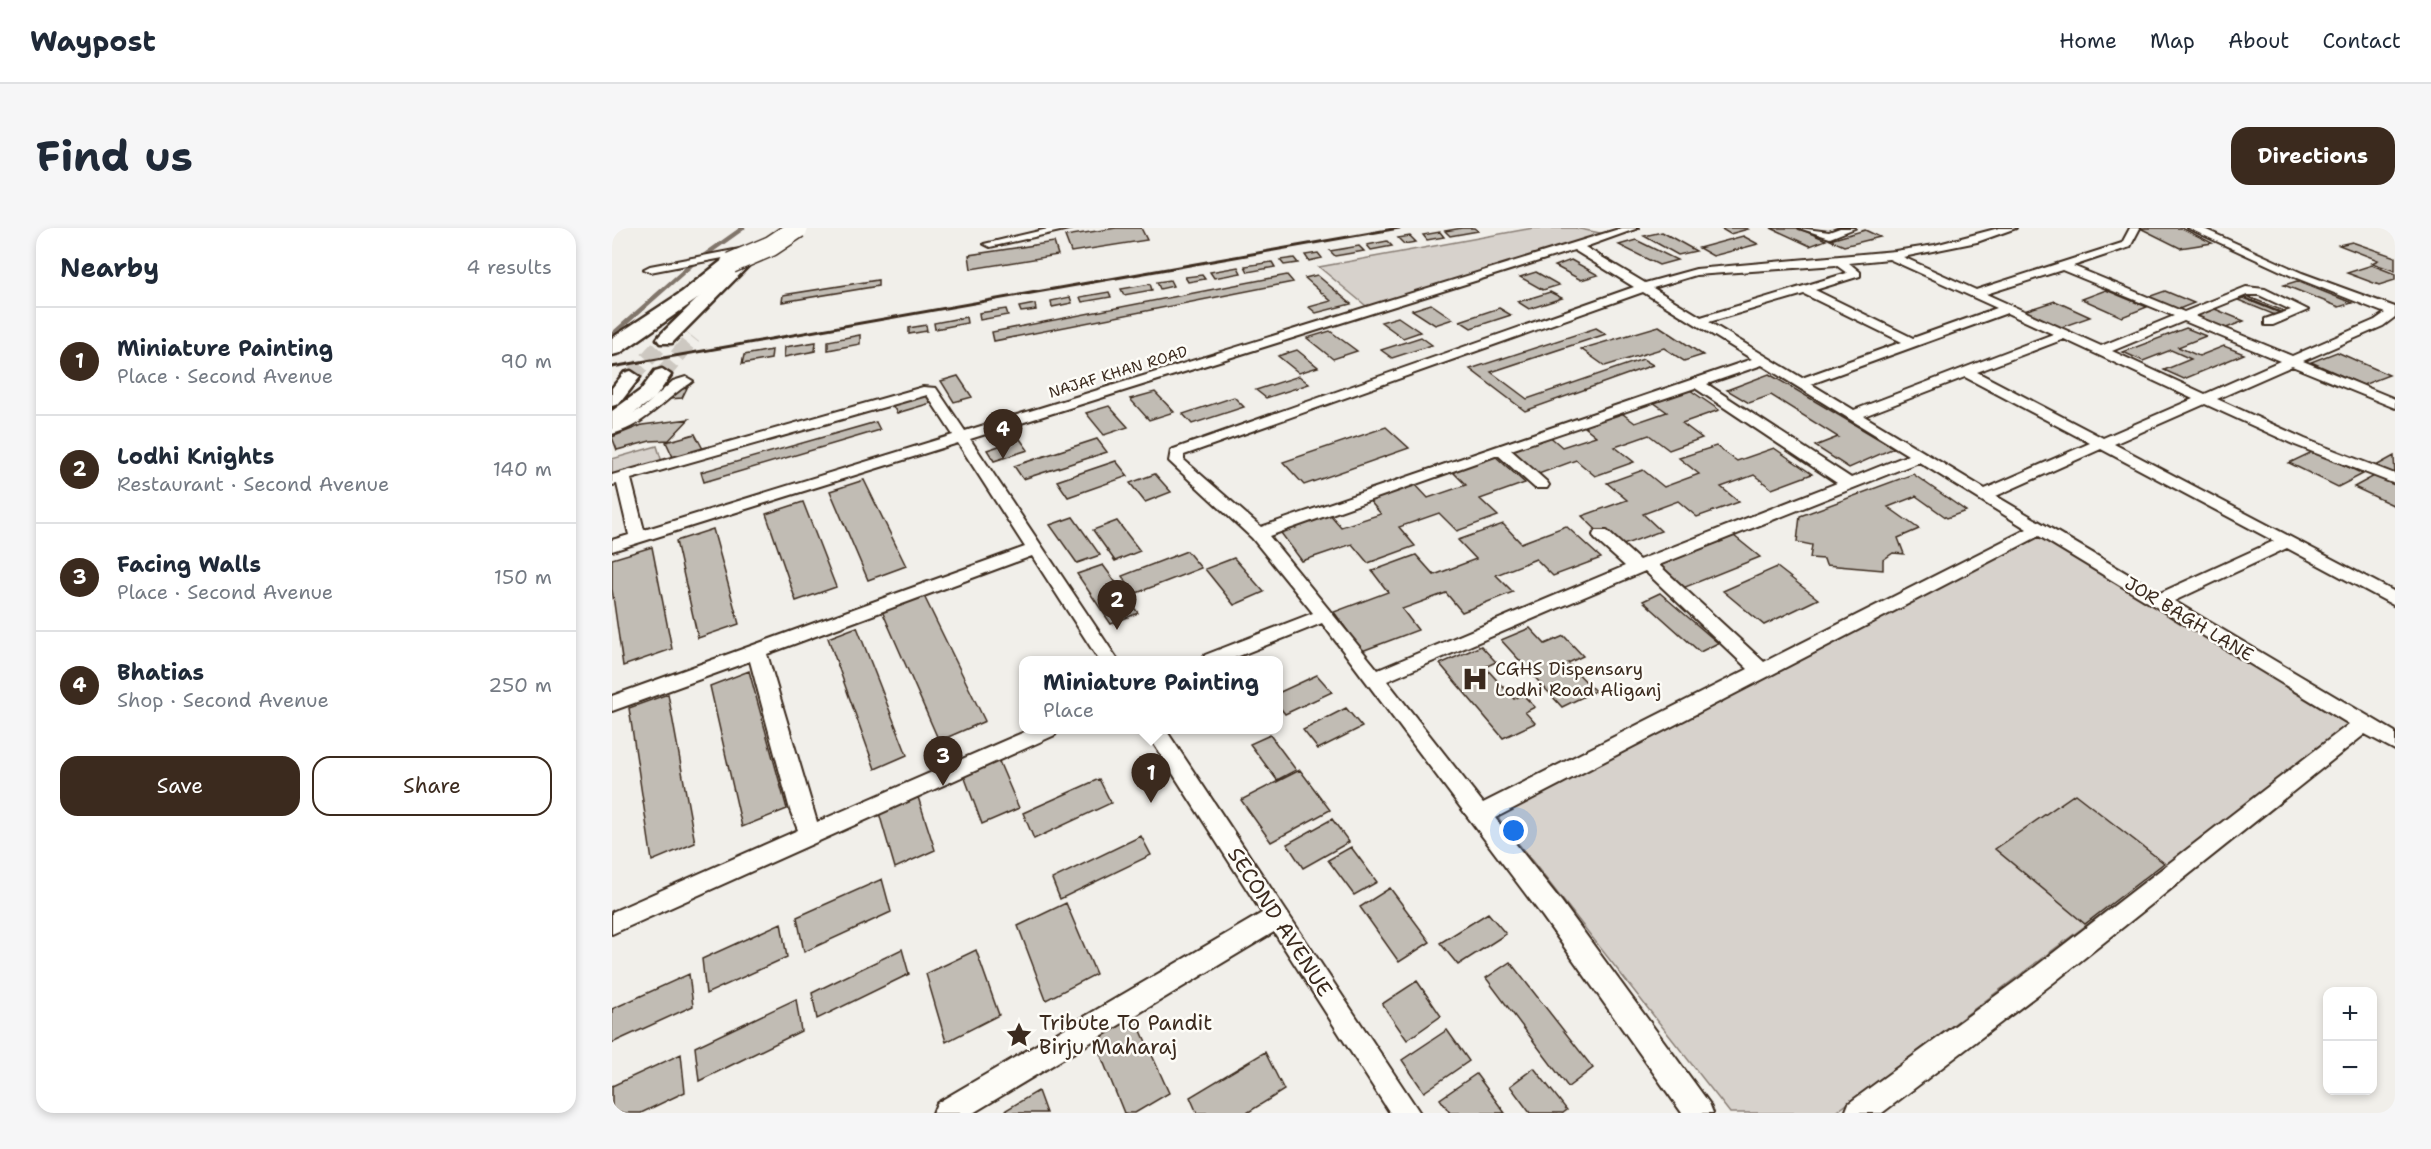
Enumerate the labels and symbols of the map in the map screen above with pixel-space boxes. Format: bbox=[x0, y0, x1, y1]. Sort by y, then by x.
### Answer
street label: NAJAF KHAN ROAD bbox=[1046, 341, 1190, 403]
pin: 4 bbox=[984, 410, 1022, 459]
street label: JOR BAGH LANE bbox=[2120, 571, 2258, 667]
pin: 2 bbox=[1098, 580, 1136, 630]
place label: CGHS Dispensary Lodhi Road Aliganj bbox=[1495, 657, 1661, 702]
hospital icon: CGHS Dispensary Lodhi Road Aliganj bbox=[1460, 664, 1490, 694]
pin: 3 bbox=[924, 736, 962, 786]
pin: 1 bbox=[1132, 754, 1170, 803]
your location bbox=[1499, 816, 1528, 845]
street label: SECOND AVENUE bbox=[1221, 842, 1339, 1002]
place label: Tribute To Pandit Birju Maharaj bbox=[1039, 1009, 1213, 1061]
place icon: Tribute To Pandit Birju Maharaj bbox=[1004, 1020, 1034, 1050]

